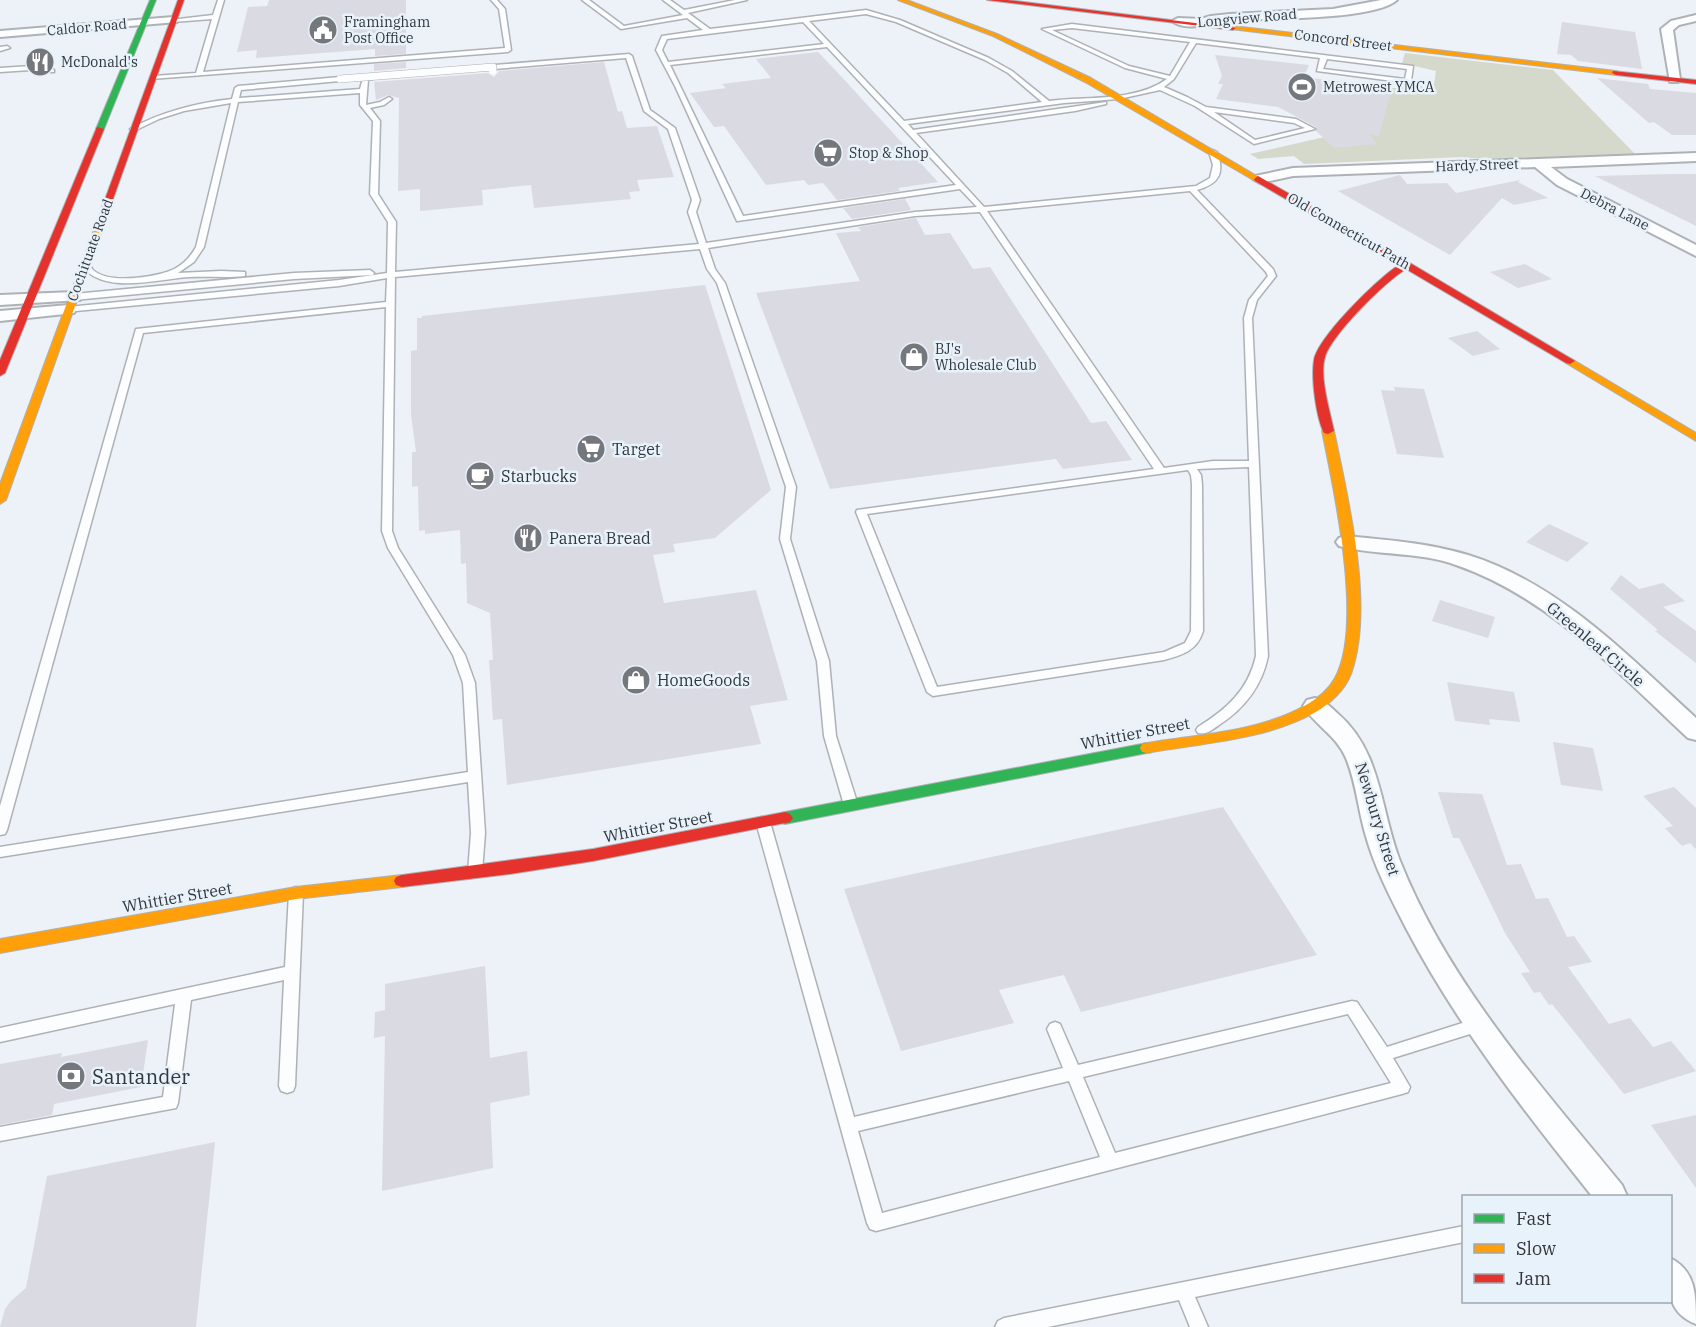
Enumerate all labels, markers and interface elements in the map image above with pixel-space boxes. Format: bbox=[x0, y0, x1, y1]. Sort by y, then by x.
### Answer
street label: Longview Road bbox=[1196, 5, 1298, 31]
place label: Framingham Post Office bbox=[344, 13, 430, 47]
public building icon: Framingham Post Office bbox=[307, 14, 339, 46]
street label: Caldor Road bbox=[46, 15, 128, 39]
street label: Concord Street bbox=[1293, 25, 1393, 55]
restaurant icon: McDonald's bbox=[24, 46, 56, 78]
place label: McDonald's bbox=[61, 53, 138, 71]
sports icon: Metrowest YMCA bbox=[1286, 71, 1318, 103]
place label: Metrowest YMCA bbox=[1323, 78, 1435, 96]
supermarket icon: Stop & Shop bbox=[812, 137, 844, 169]
place label: Stop & Shop bbox=[849, 144, 929, 162]
street label: Hardy Street bbox=[1435, 155, 1519, 175]
street label: Debra Lane bbox=[1577, 184, 1653, 234]
street label: Old Connecticut Path bbox=[1284, 189, 1414, 274]
street label: Cochituate Road bbox=[63, 196, 117, 304]
place label: BJ's Wholesale Club bbox=[935, 340, 1037, 374]
shop icon: BJ's Wholesale Club bbox=[898, 341, 930, 373]
supermarket icon: Target bbox=[575, 433, 607, 465]
place label: Target bbox=[612, 439, 661, 459]
cafe icon: Starbucks bbox=[464, 460, 496, 492]
place label: Starbucks bbox=[501, 466, 577, 486]
restaurant icon: Panera Bread bbox=[512, 522, 544, 554]
place label: Panera Bread bbox=[549, 528, 651, 548]
street label: Greenleaf Circle bbox=[1543, 597, 1649, 691]
shop icon: HomeGoods bbox=[620, 664, 652, 696]
place label: HomeGoods bbox=[657, 670, 750, 690]
street label: Whittier Street bbox=[1079, 713, 1192, 753]
street label: Newbury Street bbox=[1351, 760, 1405, 878]
street label: Whittier Street bbox=[602, 806, 715, 846]
street label: Whittier Street bbox=[121, 877, 234, 916]
bank icon: Santander bbox=[55, 1060, 87, 1092]
place label: Santander bbox=[92, 1063, 190, 1090]
legend bbox=[1462, 1195, 1672, 1303]
text: Fast bbox=[1516, 1207, 1551, 1230]
text: Slow bbox=[1516, 1237, 1556, 1260]
text: Jam bbox=[1516, 1267, 1551, 1290]

